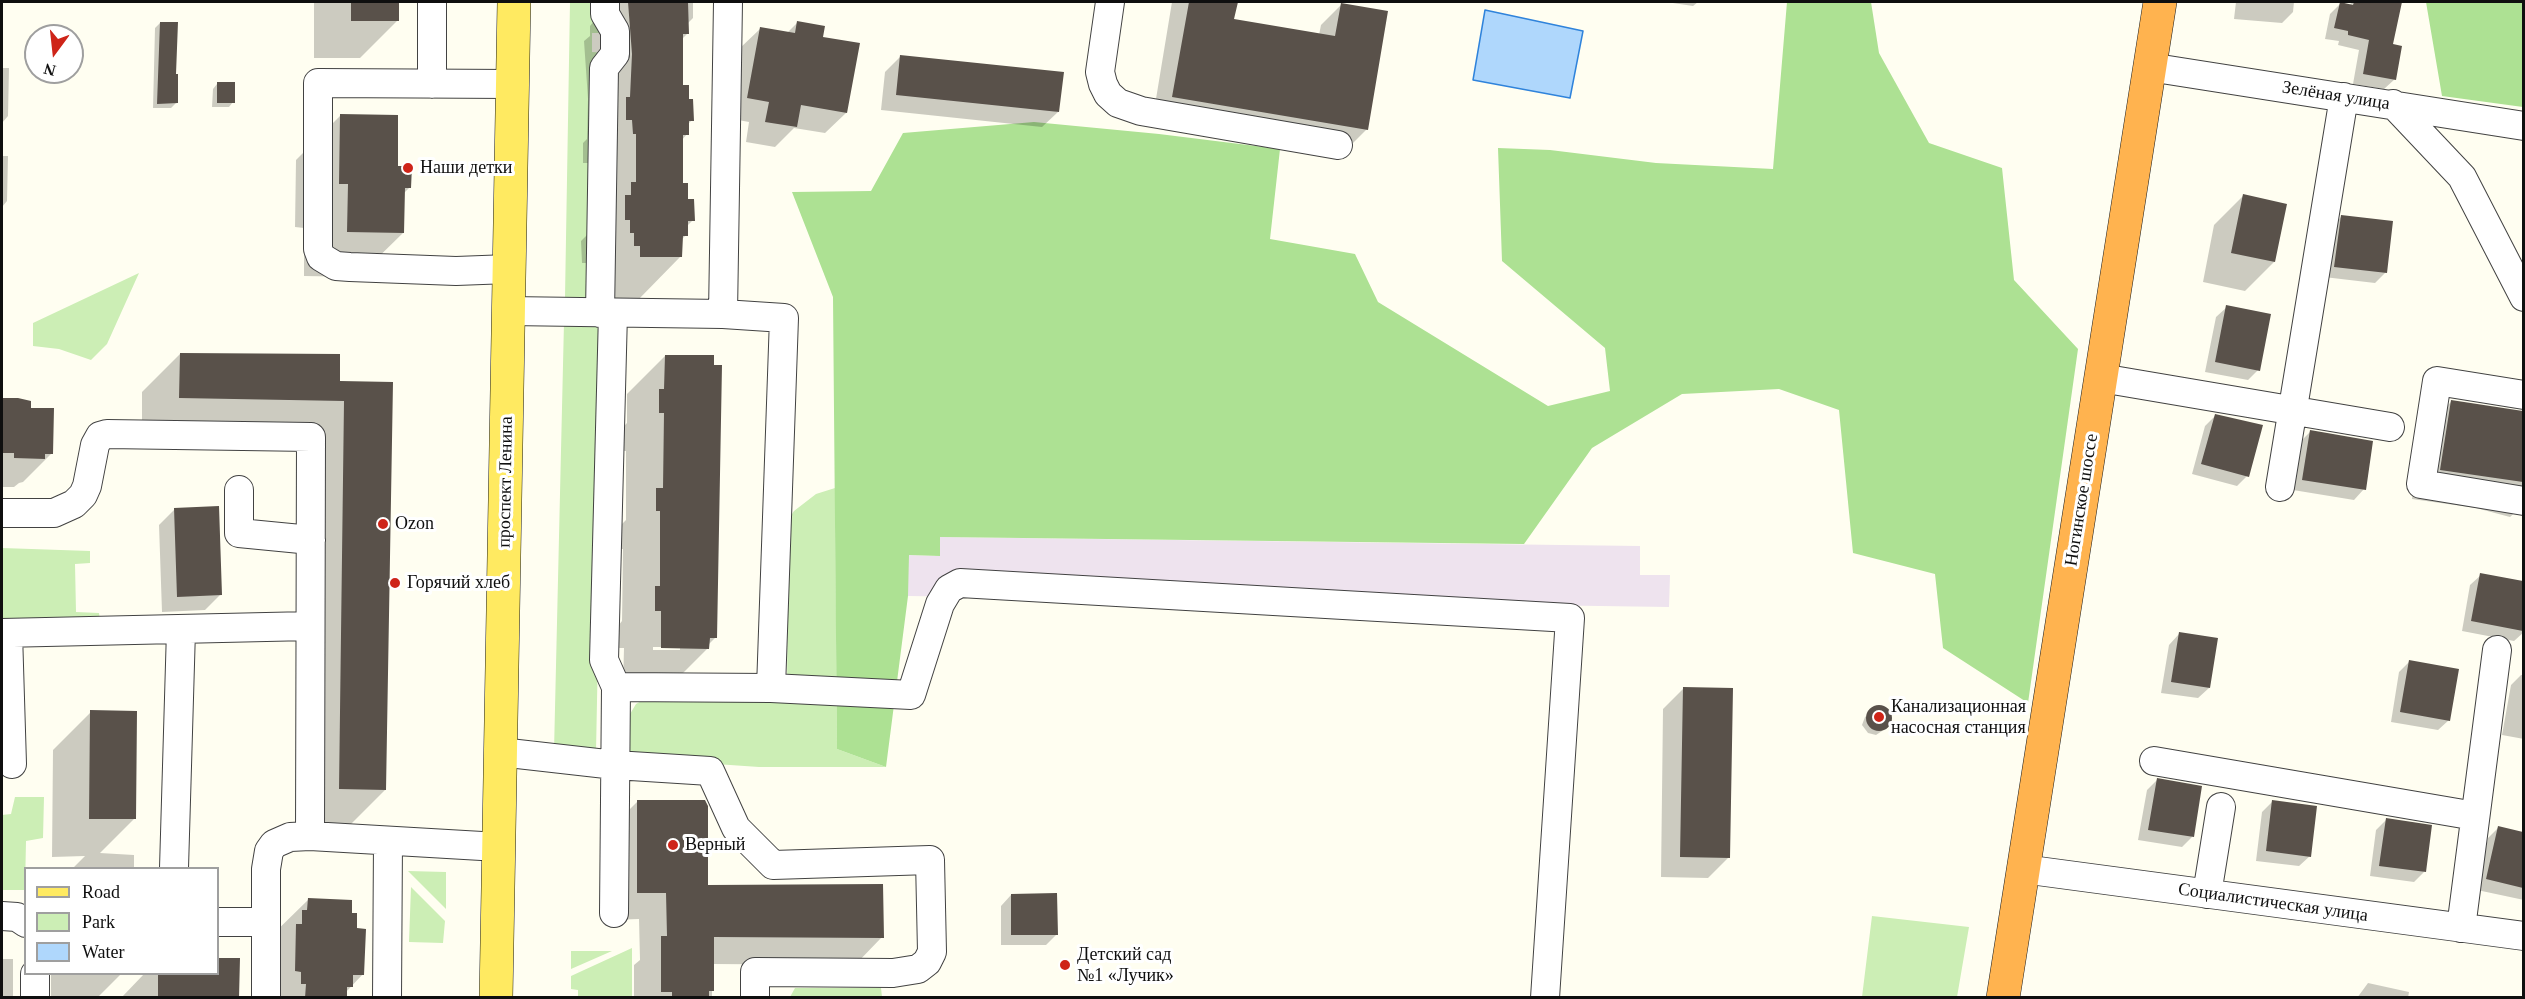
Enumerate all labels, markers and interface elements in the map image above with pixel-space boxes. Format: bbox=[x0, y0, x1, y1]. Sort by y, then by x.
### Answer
north arrow bbox=[24, 24, 84, 84]
text: N bbox=[42, 60, 58, 80]
street label: Зелёная улица bbox=[2281, 77, 2391, 115]
place label: Наши детки bbox=[420, 157, 512, 179]
marker: Наши детки bbox=[401, 161, 415, 175]
street label: проспект Ленина bbox=[494, 416, 518, 548]
street label: Ногинское шоссе bbox=[2061, 432, 2103, 568]
place label: Ozon bbox=[395, 513, 434, 535]
marker: Ozon bbox=[376, 517, 390, 531]
place label: Горячий хлеб bbox=[407, 572, 510, 594]
marker: Горячий хлеб bbox=[388, 576, 402, 590]
place label: Канализационная насосная станция bbox=[1891, 696, 2026, 738]
marker: Канализационная насосная станция bbox=[1872, 710, 1886, 724]
place label: Верный bbox=[685, 834, 745, 856]
marker: Верный bbox=[666, 838, 680, 852]
legend bbox=[24, 867, 219, 975]
street label: Социалистическая улица bbox=[2177, 879, 2369, 927]
text: Road bbox=[82, 882, 120, 902]
text: Park bbox=[82, 912, 115, 932]
text: Water bbox=[82, 942, 125, 962]
place label: Детский сад №1 «Лучик» bbox=[1077, 944, 1174, 986]
marker: Детский сад №1 «Лучик» bbox=[1058, 958, 1072, 972]

